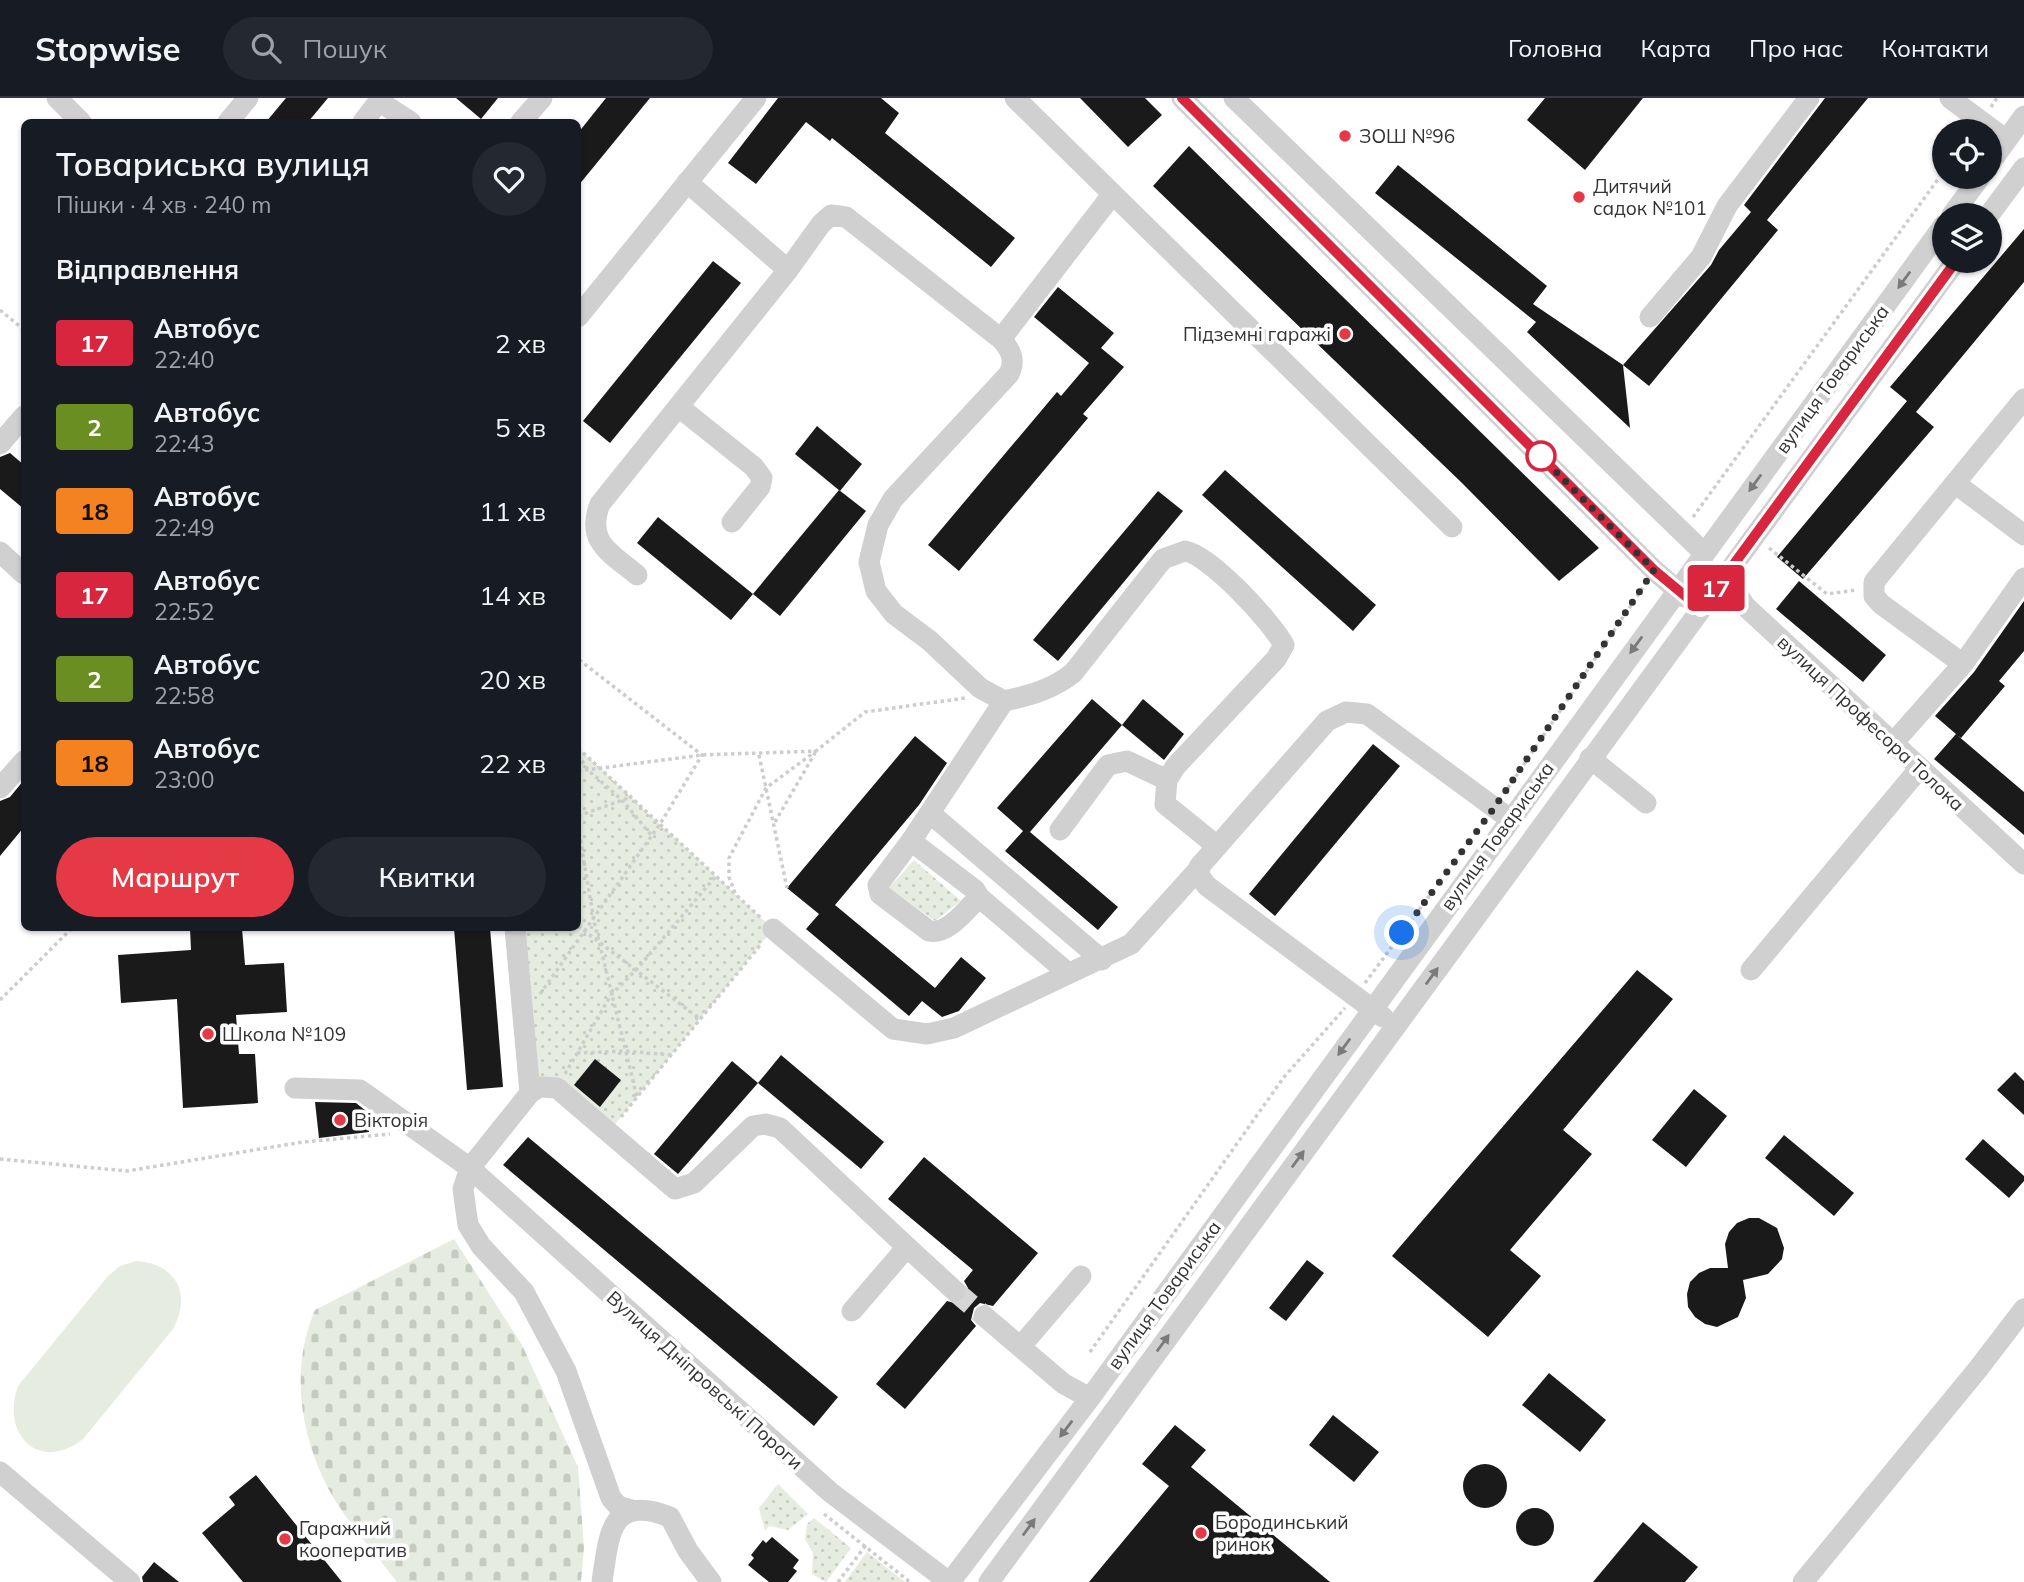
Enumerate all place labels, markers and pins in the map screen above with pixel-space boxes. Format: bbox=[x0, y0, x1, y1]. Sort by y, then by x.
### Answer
place label: ЗОШ №96 bbox=[1359, 124, 1455, 148]
marker: ЗОШ №96 bbox=[1337, 128, 1353, 144]
place label: Дитячий садок №101 bbox=[1593, 174, 1707, 220]
marker: Дитячий садок №101 bbox=[1571, 189, 1587, 205]
place label: Підземні гаражі bbox=[1183, 322, 1331, 346]
marker: Підземні гаражі bbox=[1337, 326, 1353, 342]
unlabelled marker bbox=[1526, 441, 1556, 471]
place label: Школа №109 bbox=[222, 1022, 346, 1046]
marker: Школа №109 bbox=[200, 1026, 216, 1042]
place label: Вікторія bbox=[354, 1108, 428, 1132]
marker: Вікторія bbox=[332, 1112, 348, 1128]
place label: Бородинський ринок bbox=[1215, 1510, 1349, 1556]
place label: Гаражний кооператив bbox=[299, 1516, 407, 1562]
marker: Бородинський ринок bbox=[1193, 1525, 1209, 1541]
marker: Гаражний кооператив bbox=[277, 1531, 293, 1547]

